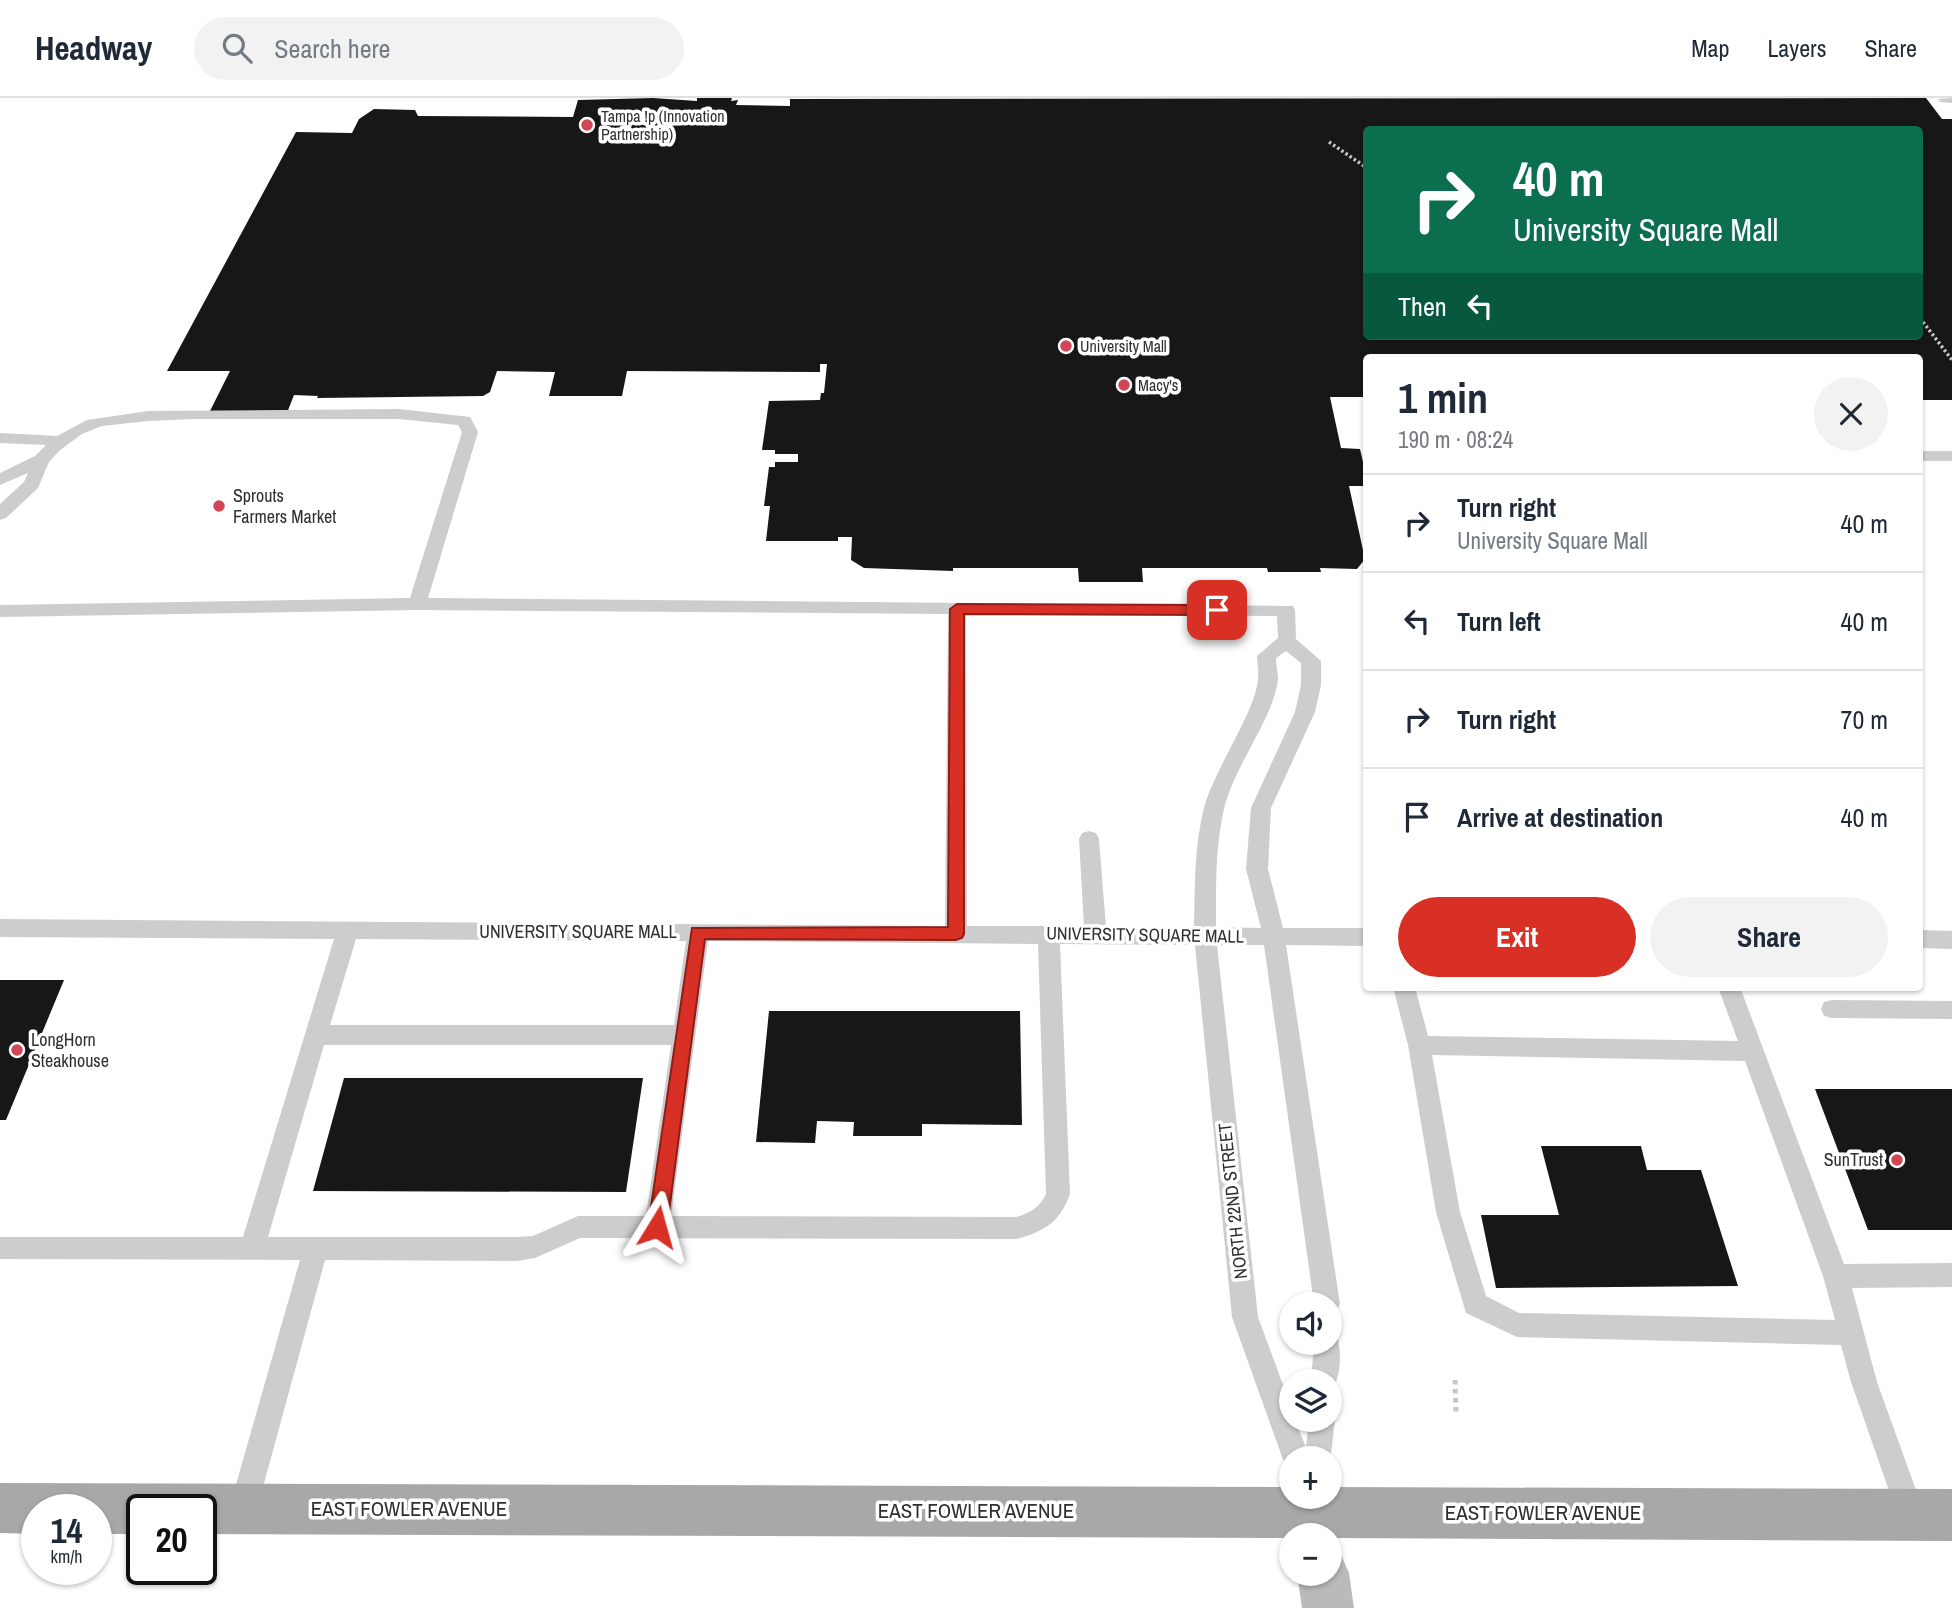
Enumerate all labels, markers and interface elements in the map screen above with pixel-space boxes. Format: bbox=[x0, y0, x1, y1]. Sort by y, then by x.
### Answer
search box bbox=[194, 17, 684, 80]
text: Headway bbox=[35, 26, 152, 70]
icon: search bbox=[218, 29, 256, 67]
text: Search here bbox=[274, 31, 390, 66]
text: Map bbox=[1691, 32, 1729, 64]
text: Layers bbox=[1767, 32, 1826, 64]
text: Share bbox=[1864, 32, 1917, 64]
place label: Tampa !p (Innovation Partnership) bbox=[601, 105, 725, 145]
marker: Tampa !p (Innovation Partnership) bbox=[579, 117, 595, 133]
text: 40 m bbox=[1513, 145, 1605, 211]
icon: right bbox=[1398, 154, 1489, 245]
text: University Square Mall bbox=[1513, 208, 1778, 251]
icon: left bbox=[1461, 287, 1499, 325]
text: Then bbox=[1398, 289, 1447, 324]
place label: University Mall bbox=[1080, 335, 1167, 357]
marker: University Mall bbox=[1058, 338, 1074, 354]
text: 1 min bbox=[1398, 370, 1488, 426]
place label: Macy's bbox=[1138, 374, 1178, 396]
marker: Macy's bbox=[1116, 377, 1132, 393]
button: close bbox=[1814, 377, 1888, 451]
text: 190 m · 08:24 bbox=[1398, 424, 1513, 455]
place label: Sprouts Farmers Market bbox=[233, 483, 336, 529]
text: Turn right bbox=[1457, 490, 1556, 525]
marker: Sprouts Farmers Market bbox=[211, 498, 227, 514]
icon: right bbox=[1398, 504, 1436, 542]
text: 40 m bbox=[1841, 506, 1888, 541]
text: University Square Mall bbox=[1457, 525, 1648, 556]
pin bbox=[1187, 580, 1247, 640]
icon: arrive bbox=[1198, 591, 1236, 629]
icon: left bbox=[1398, 602, 1436, 640]
text: Turn left bbox=[1457, 604, 1541, 639]
text: 40 m bbox=[1841, 604, 1888, 639]
icon: right bbox=[1398, 700, 1436, 738]
text: Turn right bbox=[1457, 702, 1556, 737]
text: 70 m bbox=[1841, 702, 1888, 737]
icon: arrive bbox=[1398, 798, 1436, 836]
text: Arrive at destination bbox=[1457, 800, 1663, 835]
text: 40 m bbox=[1841, 800, 1888, 835]
button: Exit bbox=[1398, 897, 1636, 977]
button: Share bbox=[1650, 897, 1888, 977]
street label: UNIVERSITY SQUARE MALL bbox=[479, 919, 677, 944]
street label: UNIVERSITY SQUARE MALL bbox=[1046, 920, 1244, 949]
place label: LongHorn Steakhouse bbox=[31, 1027, 109, 1073]
marker: LongHorn Steakhouse bbox=[9, 1042, 25, 1058]
street label: NORTH 22ND STREET bbox=[1212, 1122, 1253, 1280]
place label: SunTrust bbox=[1824, 1147, 1883, 1172]
marker: SunTrust bbox=[1889, 1152, 1905, 1168]
position arrow bbox=[620, 1190, 694, 1264]
map controls bbox=[1279, 1292, 1342, 1586]
button: sound bbox=[1279, 1292, 1342, 1355]
button: layers bbox=[1279, 1369, 1342, 1432]
button: + bbox=[1279, 1446, 1342, 1509]
speed limit sign: 20 bbox=[126, 1494, 217, 1585]
street label: EAST FOWLER AVENUE bbox=[311, 1494, 507, 1523]
street label: EAST FOWLER AVENUE bbox=[878, 1496, 1074, 1525]
street label: EAST FOWLER AVENUE bbox=[1445, 1498, 1641, 1527]
text: 14 bbox=[51, 1507, 82, 1554]
button: − bbox=[1279, 1523, 1342, 1586]
text: km/h bbox=[51, 1544, 83, 1569]

